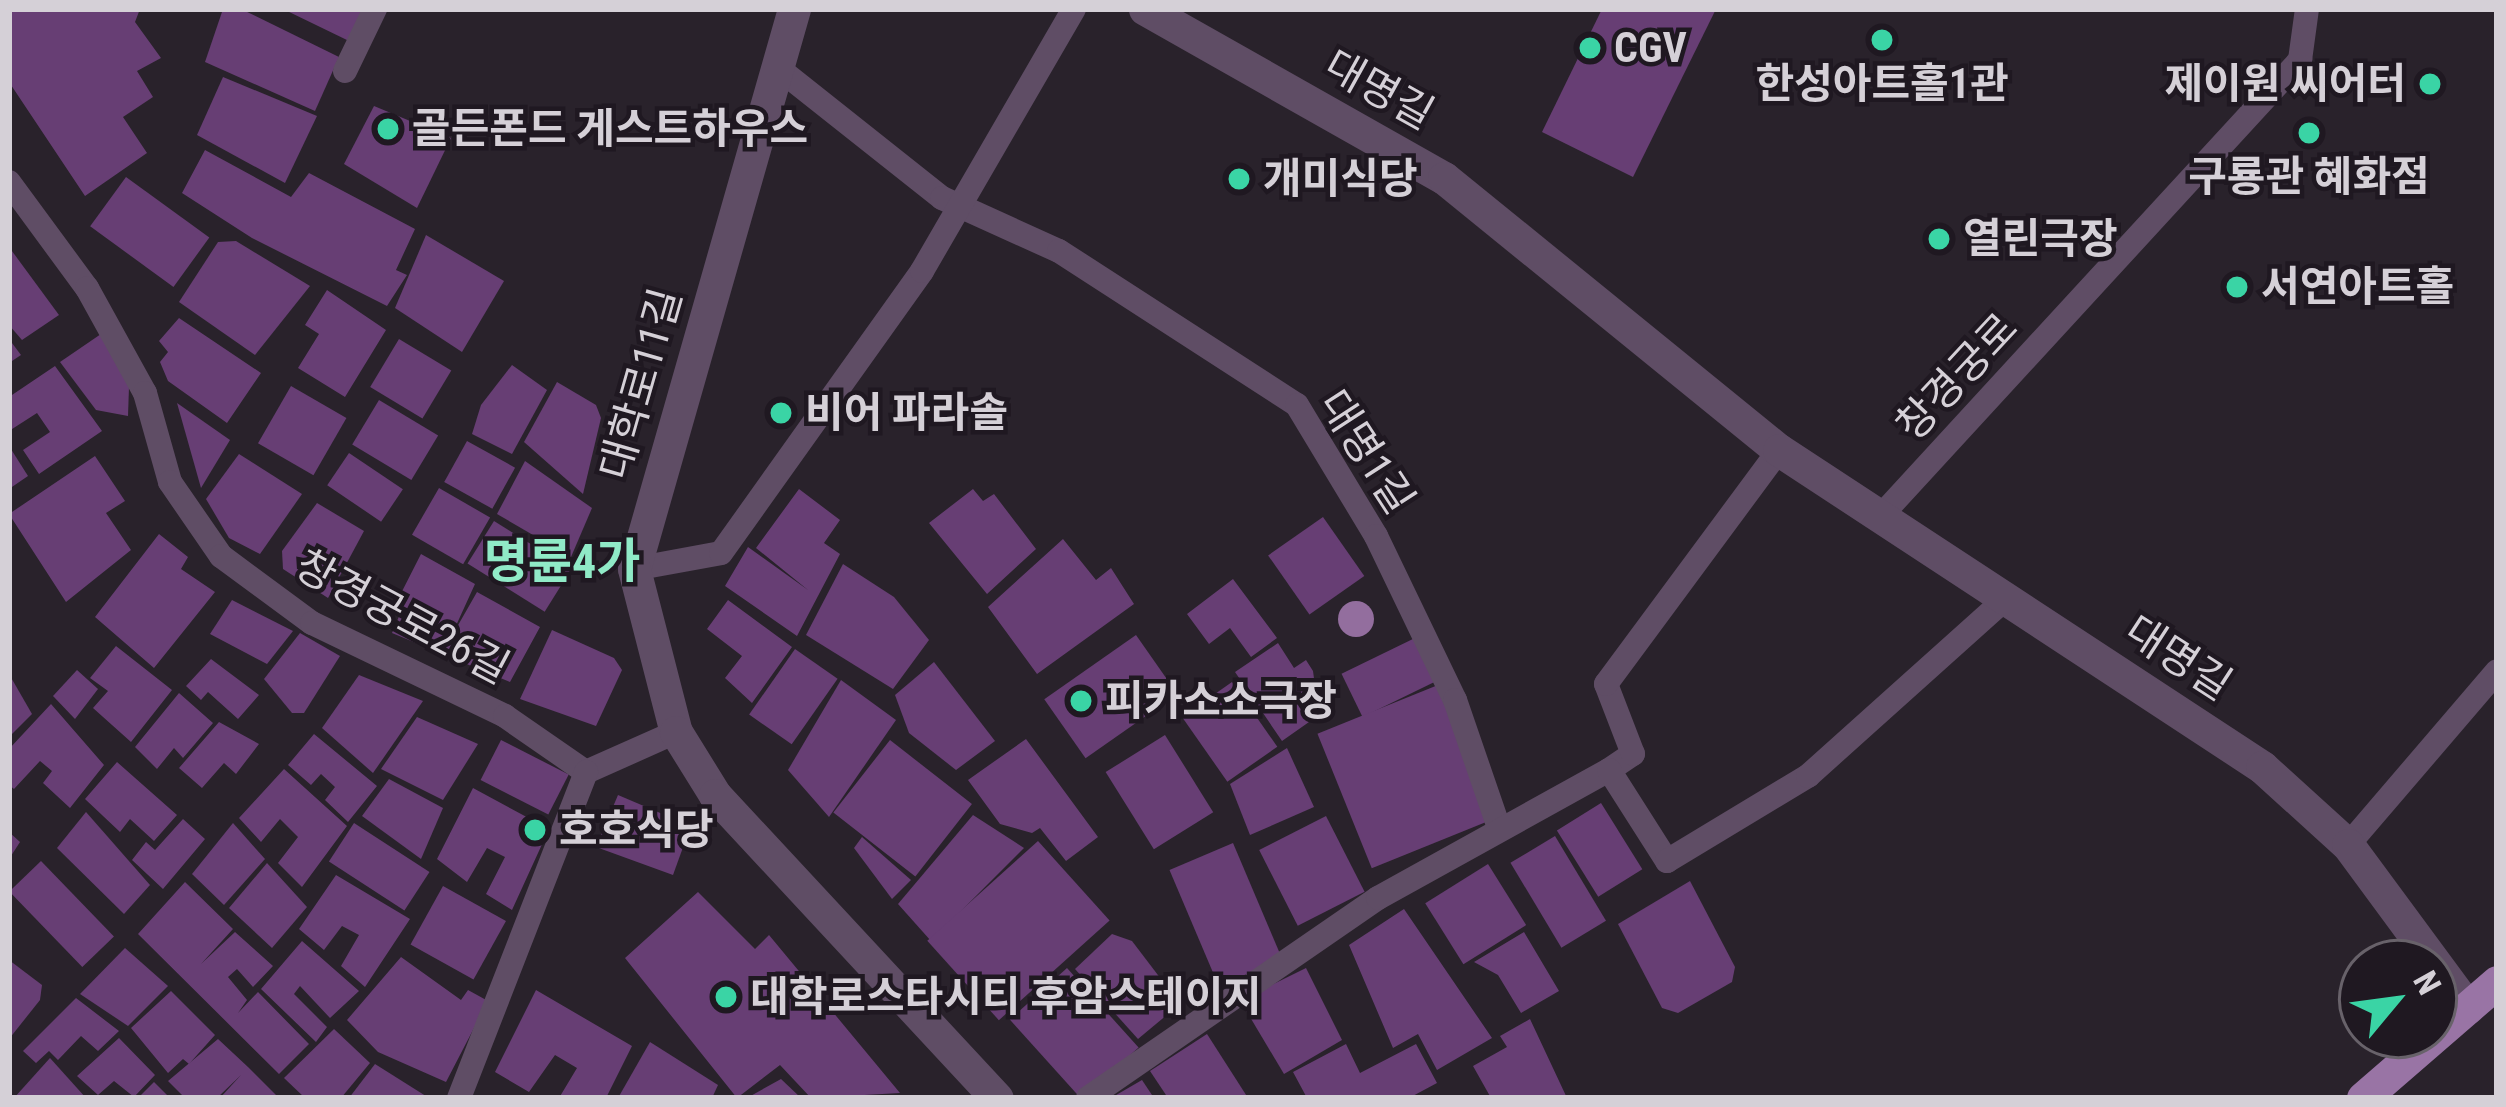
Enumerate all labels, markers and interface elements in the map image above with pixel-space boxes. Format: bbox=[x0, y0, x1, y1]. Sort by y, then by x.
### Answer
place label: CGV bbox=[1614, 23, 1687, 73]
marker: 한성아트홀1관 bbox=[1869, 27, 1895, 53]
marker: CGV bbox=[1577, 35, 1603, 61]
street label: 대명길 bbox=[1316, 40, 1442, 140]
place label: 한성아트홀1관 bbox=[1755, 59, 2009, 109]
place label: 제이원 씨어터 bbox=[2164, 59, 2406, 109]
marker: 제이원 씨어터 bbox=[2417, 71, 2443, 97]
place label: 골든폰드 게스트하우스 bbox=[412, 104, 808, 154]
marker: 골든폰드 게스트하우스 bbox=[375, 116, 401, 142]
marker: 구룡관 혜화점 bbox=[2296, 120, 2322, 146]
place label: 구룡관 혜화점 bbox=[2188, 152, 2430, 202]
place label: 개미식당 bbox=[1263, 154, 1418, 204]
marker: 개미식당 bbox=[1226, 166, 1252, 192]
place label: 열린극장 bbox=[1963, 214, 2118, 264]
marker: 열린극장 bbox=[1926, 226, 1952, 252]
place label: 서연아트홀 bbox=[2261, 262, 2454, 312]
marker: 서연아트홀 bbox=[2224, 274, 2250, 300]
street label: 대학로11길 bbox=[590, 283, 692, 485]
street label: 창경궁로 bbox=[1886, 303, 2028, 451]
street label: 대명1길 bbox=[1308, 381, 1424, 523]
place label: 비어 파라솔 bbox=[805, 388, 1008, 438]
marker: 비어 파라솔 bbox=[768, 400, 794, 426]
district label: 명륜4가 bbox=[484, 533, 640, 591]
street label: 창경궁로26길 bbox=[287, 540, 517, 694]
street label: 대명길 bbox=[2116, 605, 2240, 711]
place label: 피카소소극장 bbox=[1105, 676, 1337, 726]
marker: 피카소소극장 bbox=[1068, 688, 1094, 714]
place label: 호호식당 bbox=[559, 805, 714, 855]
marker: 호호식당 bbox=[522, 817, 548, 843]
north arrow bbox=[2338, 939, 2458, 1059]
text: N bbox=[2405, 964, 2449, 1001]
place label: 대학로스타시티 후암스테이지 bbox=[750, 972, 1262, 1022]
marker: 대학로스타시티 후암스테이지 bbox=[713, 984, 739, 1010]

